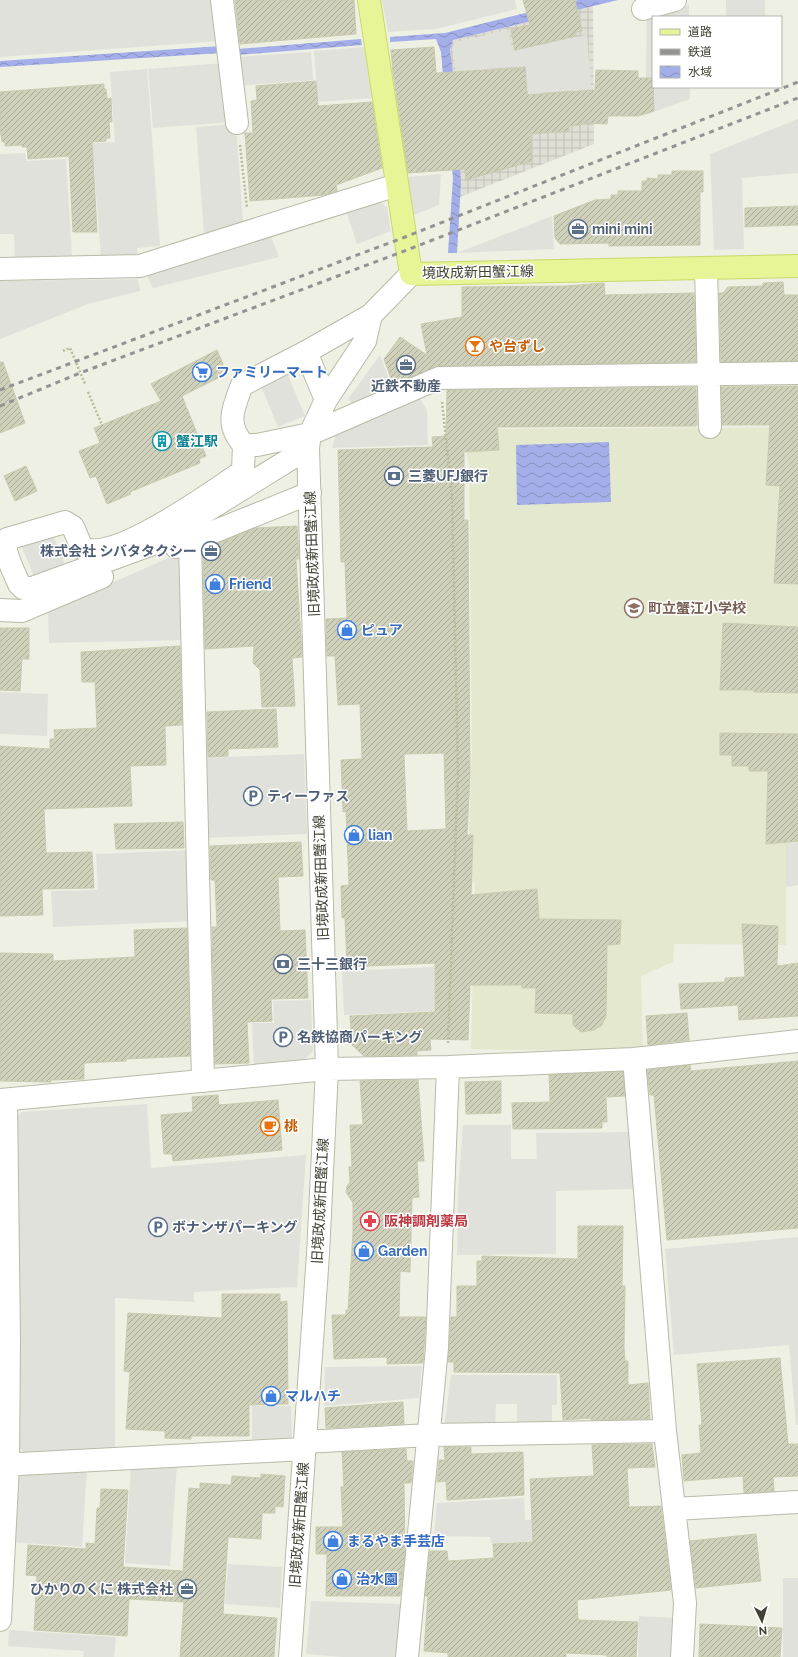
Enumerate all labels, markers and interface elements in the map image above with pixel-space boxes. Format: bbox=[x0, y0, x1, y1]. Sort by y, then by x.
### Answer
legend bbox=[652, 16, 782, 88]
text: 道路 bbox=[688, 25, 712, 39]
text: 鉄道 bbox=[688, 45, 712, 59]
text: 水域 bbox=[688, 65, 712, 79]
office icon: mini mini bbox=[567, 218, 589, 240]
place label: mini mini bbox=[592, 221, 653, 237]
street label: 境政成新田蟹江線 bbox=[422, 263, 534, 281]
bar icon: や台ずし bbox=[464, 335, 486, 357]
place label: や台ずし bbox=[489, 338, 545, 354]
office icon: 近鉄不動産 bbox=[395, 354, 417, 376]
supermarket icon: ファミリーマート bbox=[191, 361, 213, 383]
place label: ファミリーマート bbox=[216, 364, 328, 380]
place label: 近鉄不動産 bbox=[371, 378, 441, 394]
building icon: 蟹江駅 bbox=[151, 430, 173, 452]
place label: 蟹江駅 bbox=[176, 433, 218, 449]
bank icon: 三菱UFJ銀行 bbox=[383, 465, 405, 487]
place label: 三菱UFJ銀行 bbox=[408, 468, 488, 484]
street label: 旧境政成新田蟹江線 bbox=[302, 491, 322, 617]
office icon: 株式会社 シバタタクシー bbox=[200, 540, 222, 562]
place label: 株式会社 シバタタクシー bbox=[40, 543, 197, 559]
shop icon: Friend bbox=[204, 573, 226, 595]
place label: Friend bbox=[229, 576, 272, 592]
school or university icon: 町立蟹江小学校 bbox=[623, 597, 645, 619]
place label: 町立蟹江小学校 bbox=[648, 600, 746, 616]
shop icon: ピュア bbox=[336, 619, 358, 641]
place label: ピュア bbox=[361, 622, 403, 638]
parking icon: ティーファス bbox=[242, 785, 264, 807]
place label: ティーファス bbox=[267, 788, 349, 804]
street label: 旧境政成新田蟹江線 bbox=[311, 815, 331, 941]
shop icon: lian bbox=[343, 824, 365, 846]
place label: lian bbox=[368, 827, 393, 843]
bank icon: 三十三銀行 bbox=[272, 953, 294, 975]
place label: 三十三銀行 bbox=[297, 956, 367, 972]
parking icon: 名鉄協商パーキング bbox=[272, 1026, 294, 1048]
place label: 名鉄協商パーキング bbox=[297, 1029, 423, 1045]
cafe icon: 桃 bbox=[259, 1115, 281, 1137]
place label: 桃 bbox=[284, 1118, 298, 1134]
street label: 旧境政成新田蟹江線 bbox=[309, 1138, 331, 1264]
pharmacy icon: 阪神調剤薬局 bbox=[359, 1210, 381, 1232]
place label: 阪神調剤薬局 bbox=[384, 1213, 468, 1229]
parking icon: ボナンザパーキング bbox=[147, 1216, 169, 1238]
place label: ボナンザパーキング bbox=[172, 1219, 298, 1235]
shop icon: Garden bbox=[353, 1240, 375, 1262]
place label: Garden bbox=[378, 1243, 427, 1259]
shop icon: マルハチ bbox=[260, 1385, 282, 1407]
place label: マルハチ bbox=[285, 1388, 341, 1404]
street label: 旧境政成新田蟹江線 bbox=[287, 1462, 311, 1588]
shop icon: まるやま手芸店 bbox=[322, 1530, 344, 1552]
place label: まるやま手芸店 bbox=[347, 1533, 445, 1549]
shop icon: 治水園 bbox=[331, 1568, 353, 1590]
place label: 治水園 bbox=[356, 1571, 398, 1587]
office icon: ひかりのくに 株式会社 bbox=[176, 1578, 198, 1600]
place label: ひかりのくに 株式会社 bbox=[30, 1581, 173, 1597]
north arrow bbox=[742, 1601, 782, 1641]
text: N bbox=[758, 1624, 768, 1637]

